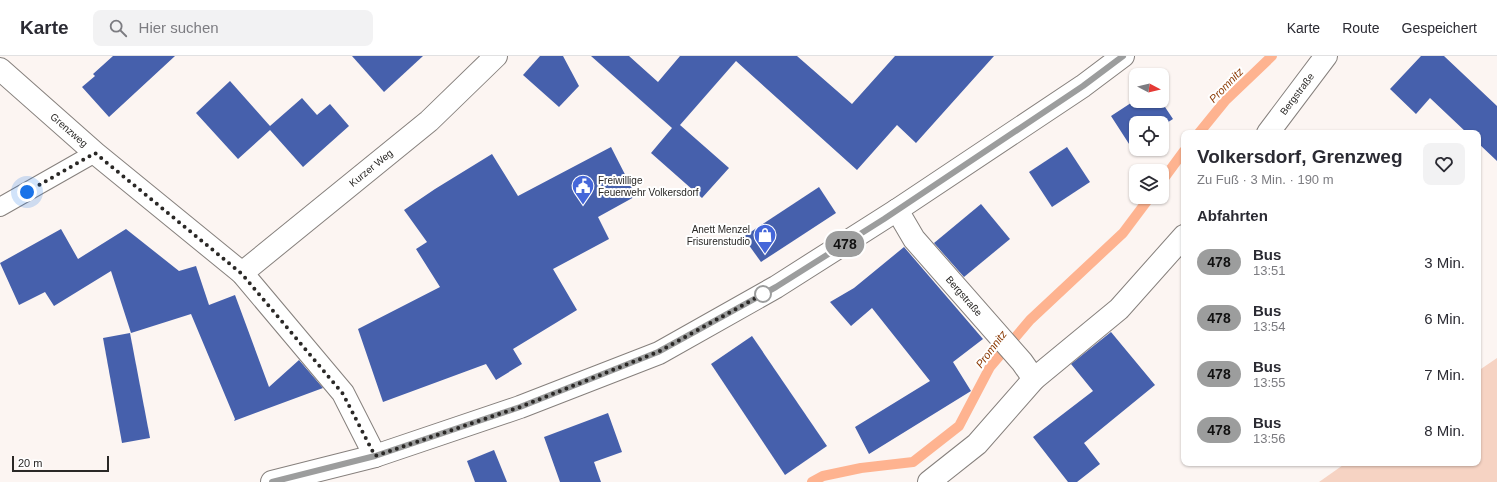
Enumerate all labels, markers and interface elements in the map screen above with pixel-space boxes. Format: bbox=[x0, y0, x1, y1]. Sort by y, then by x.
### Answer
search box bbox=[93, 10, 373, 46]
text: Karte bbox=[20, 17, 69, 38]
icon: search bbox=[107, 17, 129, 39]
text: Hier suchen bbox=[139, 19, 219, 36]
text: Karte bbox=[1287, 20, 1320, 36]
text: Route bbox=[1342, 20, 1380, 36]
text: Gespeichert bbox=[1402, 20, 1477, 36]
water label: Promnitz bbox=[1207, 65, 1246, 105]
north arrow bbox=[1129, 68, 1169, 108]
map controls bbox=[1129, 68, 1169, 204]
street label: Bergstraße bbox=[1278, 71, 1317, 117]
street label: Grenzweg bbox=[48, 111, 90, 149]
button: locate bbox=[1129, 116, 1169, 156]
button: heart bbox=[1423, 143, 1465, 185]
text: Volkersdorf, Grenzweg bbox=[1197, 146, 1403, 167]
street label: Kurzer Weg bbox=[347, 147, 395, 189]
button: layers bbox=[1129, 164, 1169, 204]
text: Zu Fuß · 3 Min. · 190 m bbox=[1197, 172, 1334, 187]
public building icon: Freiwillige Feuerwehr Volkersdorf bbox=[570, 173, 596, 206]
place label: Freiwillige Feuerwehr Volkersdorf bbox=[598, 175, 699, 198]
your location bbox=[17, 182, 37, 202]
text: Abfahrten bbox=[1197, 207, 1268, 224]
shop icon: Anett Menzel Frisurenstudio bbox=[752, 222, 778, 255]
place label: Anett Menzel Frisurenstudio bbox=[687, 224, 750, 247]
line badge: 478 bbox=[822, 231, 868, 257]
text: 478 bbox=[833, 236, 857, 252]
text: Bus bbox=[1253, 246, 1281, 263]
text: 478 bbox=[1207, 254, 1231, 270]
text: 3 Min. bbox=[1424, 254, 1465, 271]
text: 13:51 bbox=[1253, 263, 1286, 278]
street label: Bergstraße bbox=[944, 274, 985, 319]
unlabelled marker bbox=[754, 285, 772, 303]
text: Bus bbox=[1253, 302, 1281, 319]
text: 478 bbox=[1207, 310, 1231, 326]
text: 6 Min. bbox=[1424, 310, 1465, 327]
text: 13:54 bbox=[1253, 319, 1286, 334]
water label: Promnitz bbox=[973, 328, 1009, 370]
text: Bus bbox=[1253, 358, 1281, 375]
text: 478 bbox=[1207, 366, 1231, 382]
text: 7 Min. bbox=[1424, 366, 1465, 383]
text: 13:55 bbox=[1253, 375, 1286, 390]
text: Bus bbox=[1253, 414, 1281, 431]
text: 478 bbox=[1207, 422, 1231, 438]
text: 8 Min. bbox=[1424, 422, 1465, 439]
text: 13:56 bbox=[1253, 431, 1286, 446]
scale bar bbox=[12, 454, 109, 473]
text: 20 m bbox=[18, 457, 42, 469]

